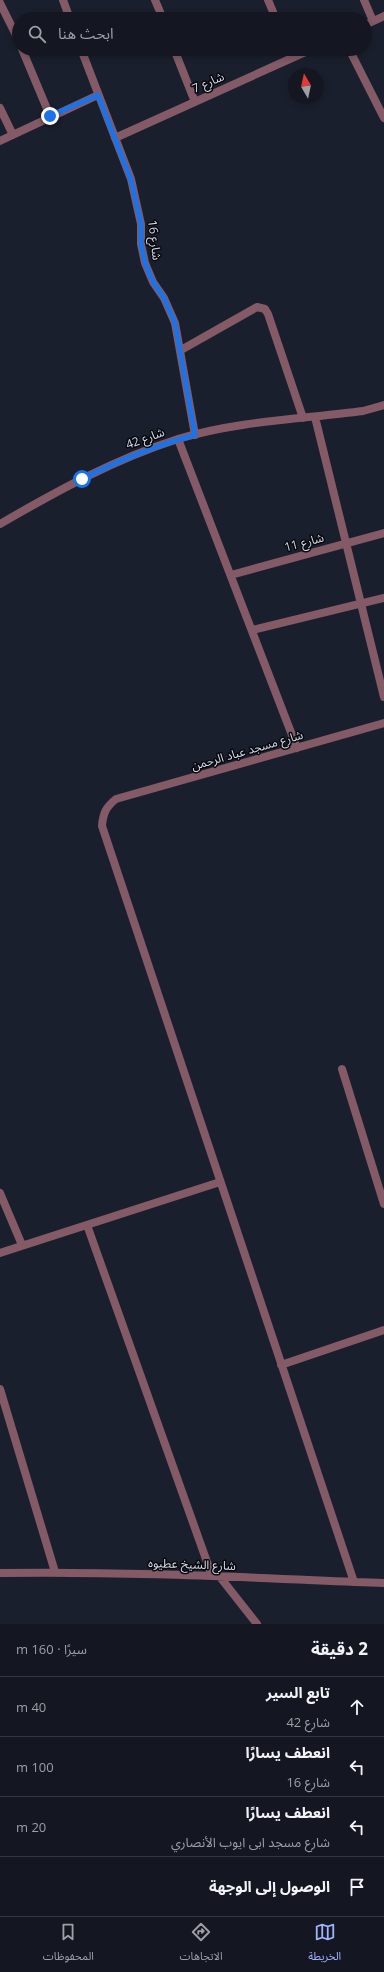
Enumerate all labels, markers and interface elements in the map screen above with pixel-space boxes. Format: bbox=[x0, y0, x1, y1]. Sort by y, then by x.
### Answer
search box bbox=[12, 12, 372, 56]
icon: search bbox=[26, 23, 48, 45]
text: ابحث هنا bbox=[58, 23, 114, 43]
street label: شارع 7 bbox=[189, 67, 227, 97]
north arrow bbox=[288, 68, 324, 104]
route end bbox=[41, 107, 59, 125]
street label: شارع 16 bbox=[143, 219, 166, 261]
street label: شارع 42 bbox=[123, 423, 167, 454]
route start bbox=[73, 470, 91, 488]
street label: شارع 11 bbox=[282, 529, 326, 556]
street label: شارع مسجد عباد الرحمن bbox=[189, 726, 305, 775]
street label: شارع الشيخ عطيوه bbox=[148, 1554, 236, 1575]
text: 2 دقيقة bbox=[311, 1637, 368, 1660]
text: سيرًا · 160 m bbox=[16, 1640, 87, 1658]
text: تابع السير bbox=[266, 1682, 330, 1702]
icon: ahead bbox=[346, 1696, 368, 1718]
text: 40 m bbox=[16, 1698, 46, 1716]
text: شارع 42 bbox=[286, 1713, 330, 1731]
text: انعطف يسارًا bbox=[246, 1742, 330, 1762]
icon: left bbox=[346, 1756, 368, 1778]
text: 100 m bbox=[16, 1758, 54, 1776]
text: شارع 16 bbox=[286, 1773, 330, 1791]
text: انعطف يسارًا bbox=[246, 1802, 330, 1822]
icon: left bbox=[346, 1816, 368, 1838]
text: 20 m bbox=[16, 1818, 46, 1836]
text: شارع مسجد ابى ايوب الأنصاري bbox=[171, 1833, 330, 1851]
text: الوصول إلى الوجهة bbox=[209, 1876, 330, 1896]
icon: arrive bbox=[346, 1876, 368, 1898]
tab: المحفوظات bbox=[43, 1921, 94, 1968]
tab: الاتجاهات bbox=[180, 1921, 223, 1968]
tab: الخريطة bbox=[308, 1921, 341, 1968]

